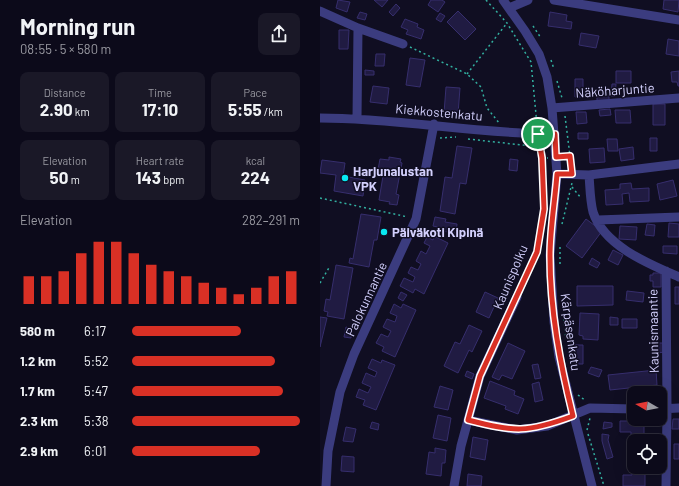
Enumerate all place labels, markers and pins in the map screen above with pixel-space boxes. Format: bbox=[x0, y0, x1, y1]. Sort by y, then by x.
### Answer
pin bbox=[521, 117, 555, 151]
place label: Harjunalustan VPK bbox=[353, 163, 433, 194]
marker: Harjunalustan VPK bbox=[340, 173, 350, 183]
place label: Päiväkoti Kipinä bbox=[392, 224, 484, 240]
marker: Päiväkoti Kipinä bbox=[379, 227, 389, 237]

